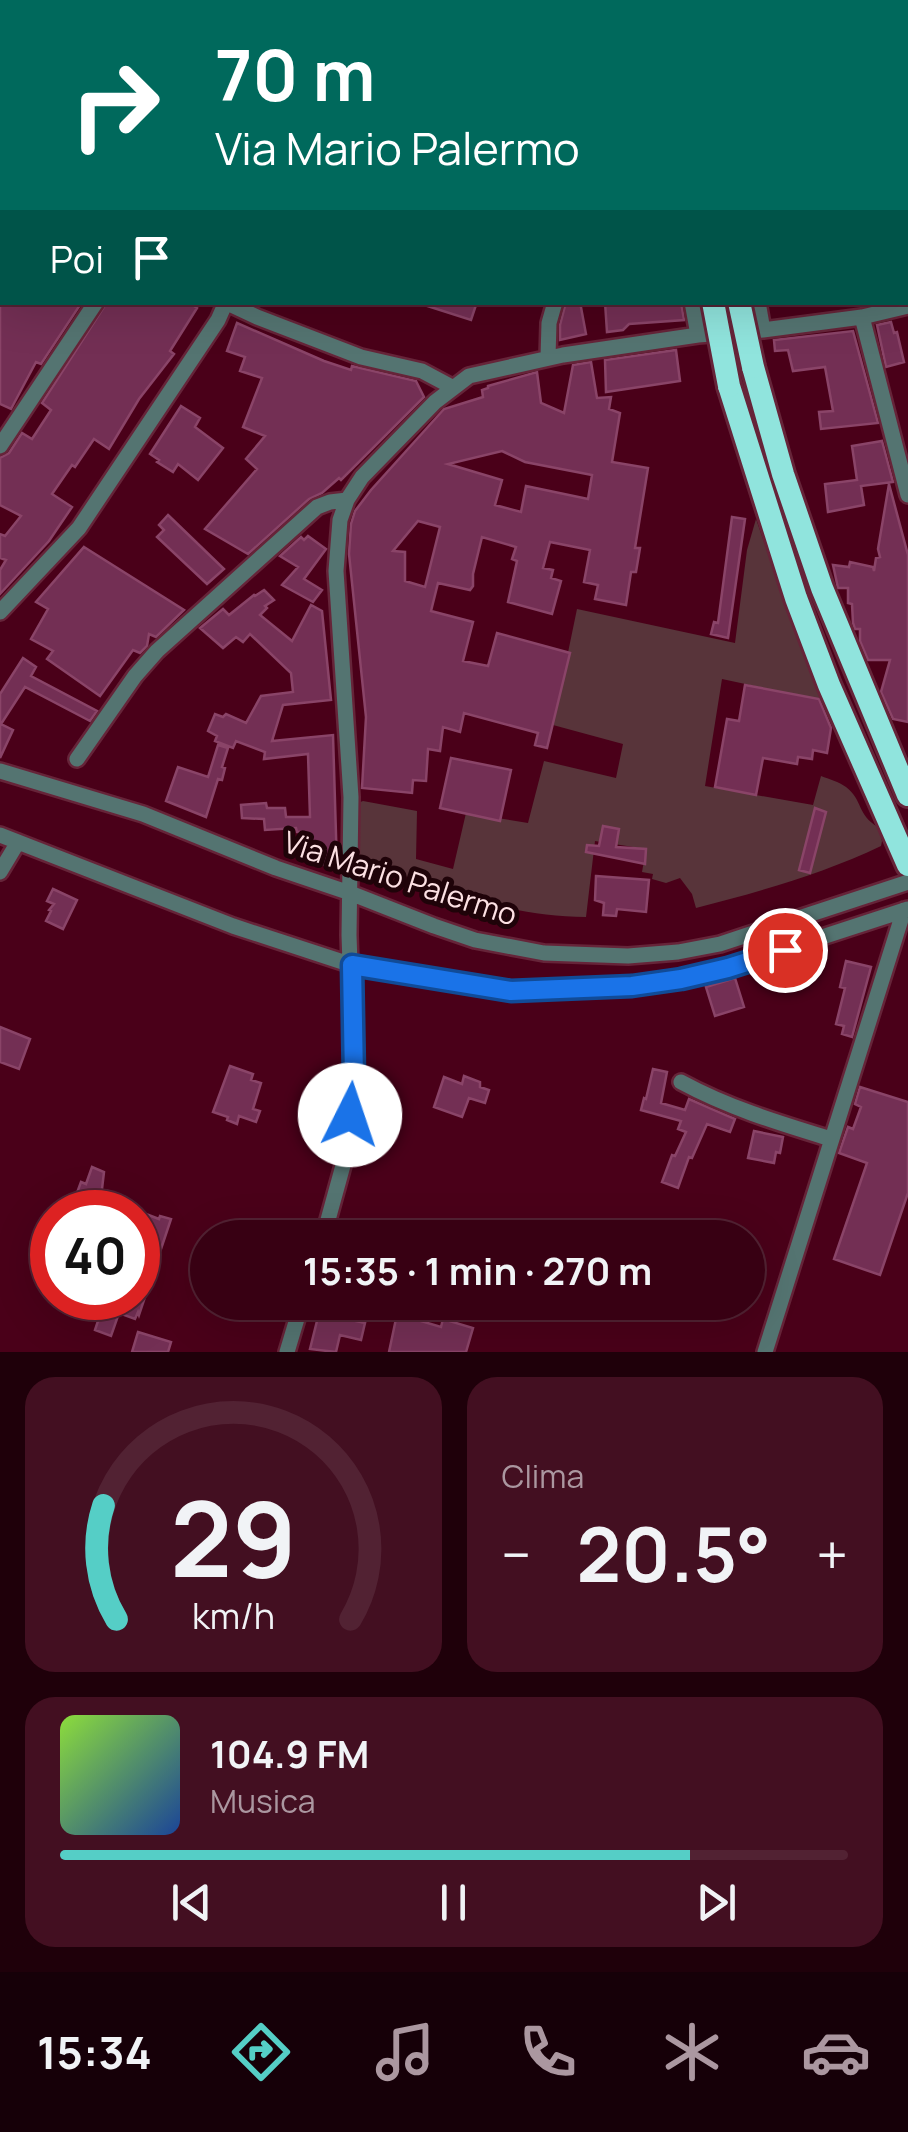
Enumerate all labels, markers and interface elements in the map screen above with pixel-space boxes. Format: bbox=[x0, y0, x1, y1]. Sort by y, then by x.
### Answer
text: 70 m bbox=[215, 26, 375, 122]
icon: right bbox=[50, 40, 180, 170]
text: Via Mario Palermo bbox=[215, 117, 580, 179]
icon: arrive bbox=[124, 230, 179, 285]
text: Poi bbox=[50, 232, 104, 284]
street label: Via Mario Palermo bbox=[279, 821, 522, 935]
pin bbox=[743, 908, 828, 993]
icon: arrive bbox=[758, 923, 813, 978]
position arrow bbox=[298, 1063, 402, 1167]
speed limit sign: 40 bbox=[30, 1190, 160, 1320]
text: 15:35 · 1 min · 270 m bbox=[303, 1244, 652, 1296]
text: Clima bbox=[502, 1454, 584, 1498]
text: 29 bbox=[170, 1466, 297, 1608]
text: 20.5° bbox=[577, 1502, 771, 1605]
text: − bbox=[502, 1516, 531, 1592]
text: + bbox=[816, 1516, 848, 1592]
text: km/h bbox=[192, 1591, 275, 1640]
text: 104.9 FM bbox=[210, 1727, 369, 1779]
text: Musica bbox=[210, 1779, 316, 1823]
icon: previous bbox=[164, 1875, 219, 1930]
icon: pause bbox=[426, 1875, 481, 1930]
icon: next bbox=[689, 1875, 744, 1930]
icon: directions bbox=[226, 2017, 296, 2087]
icon: music bbox=[370, 2017, 440, 2087]
icon: phone bbox=[513, 2017, 583, 2087]
icon: climate bbox=[657, 2017, 727, 2087]
icon: car bbox=[801, 2017, 871, 2087]
text: 15:34 bbox=[37, 2021, 152, 2083]

